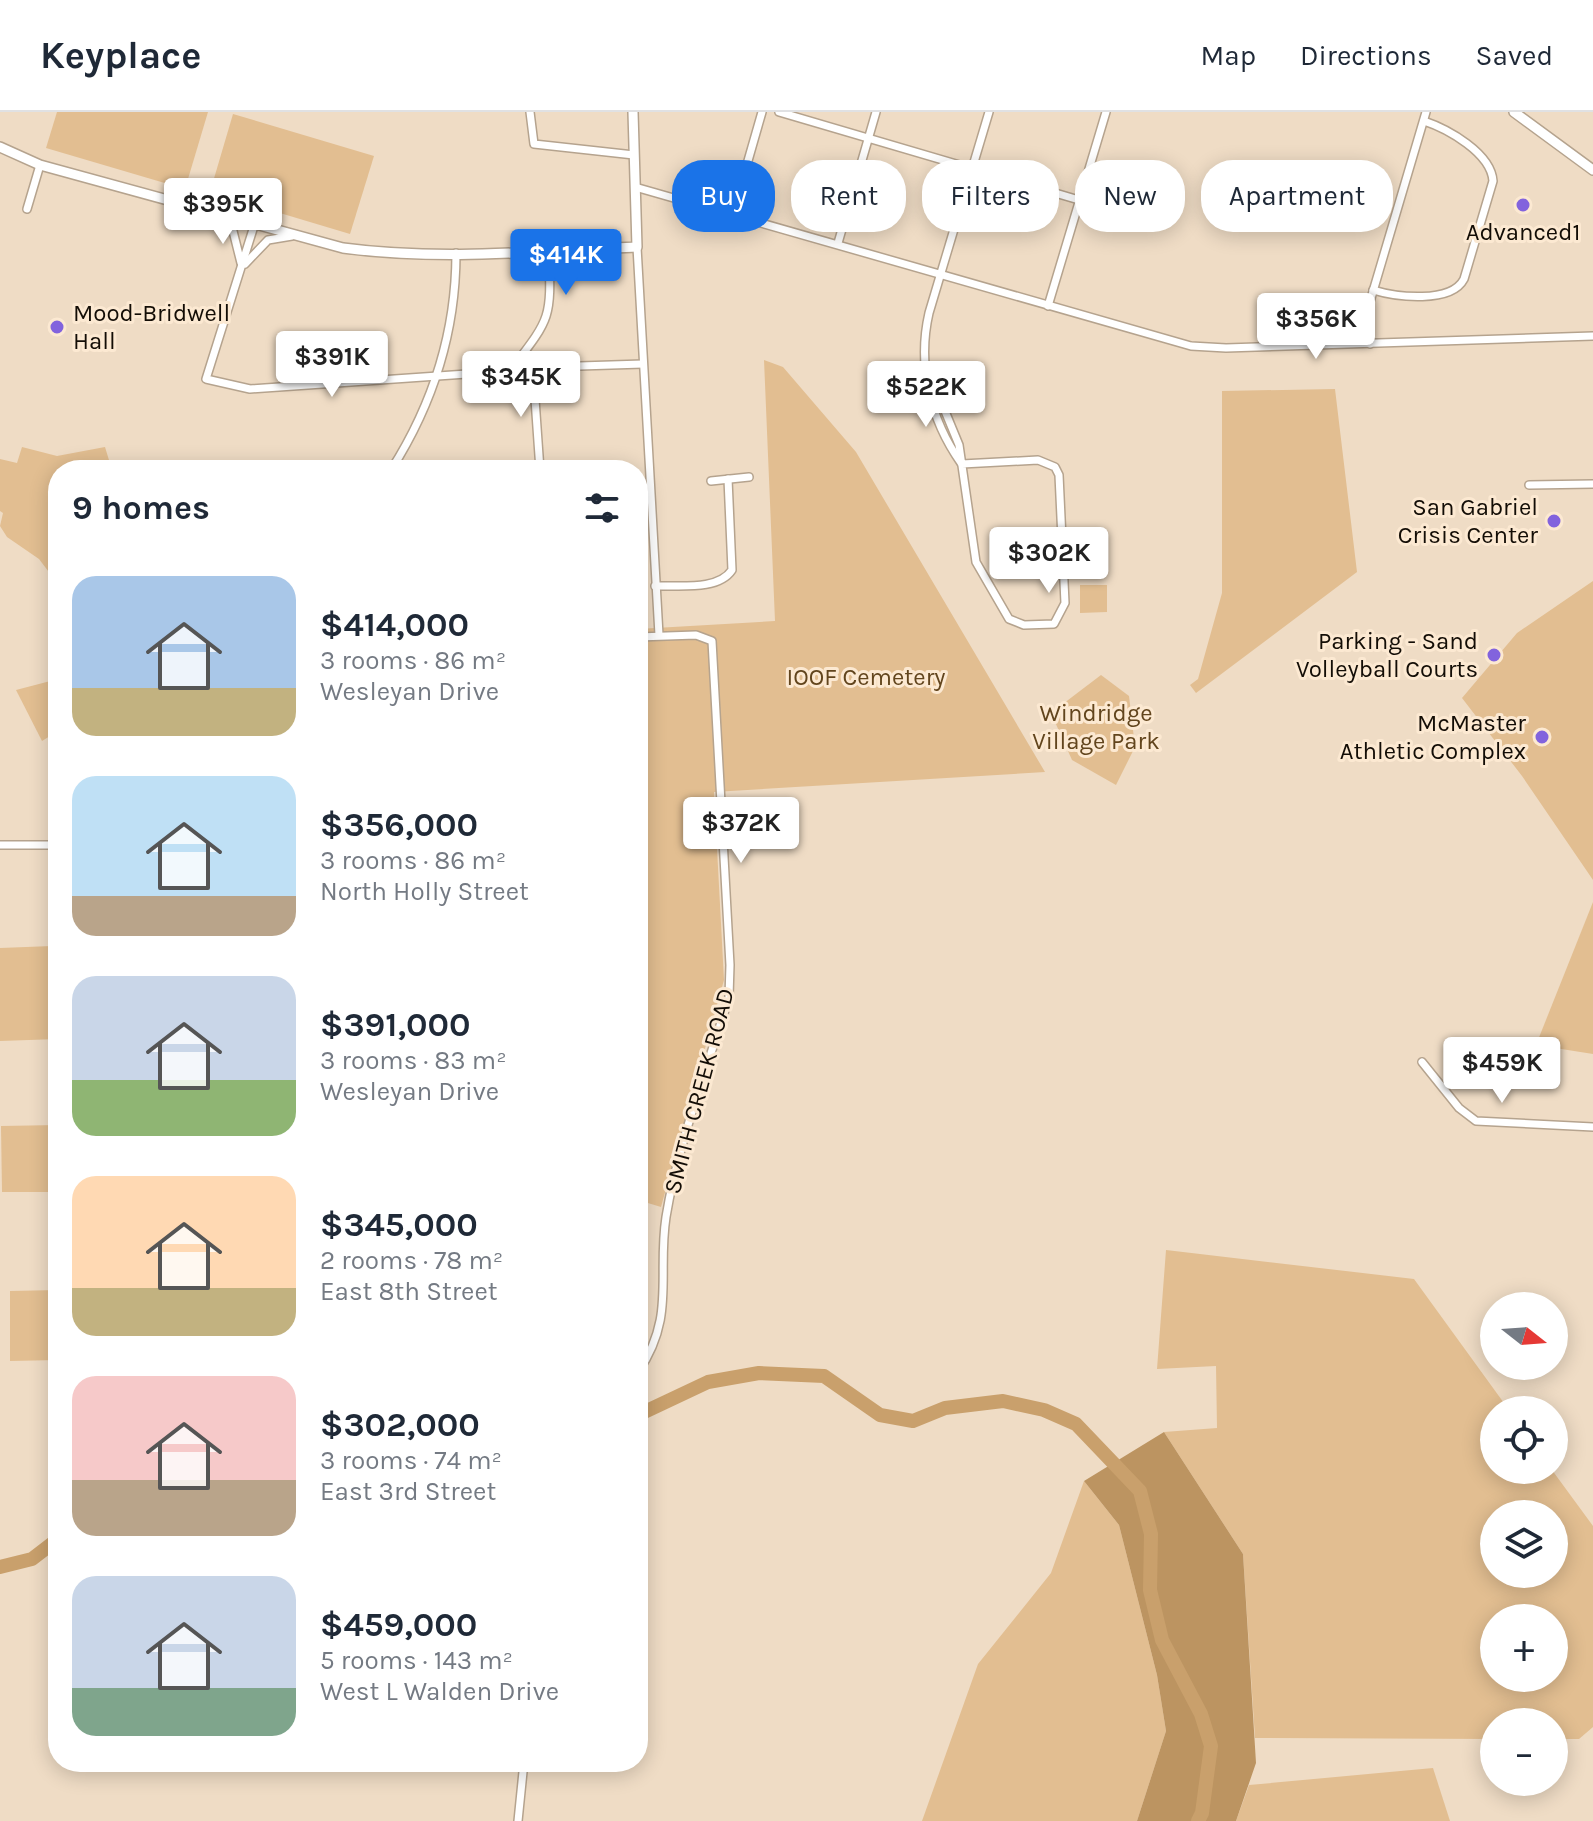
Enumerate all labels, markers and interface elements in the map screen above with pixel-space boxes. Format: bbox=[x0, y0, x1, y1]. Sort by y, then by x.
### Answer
text: Keyplace bbox=[40, 33, 201, 78]
text: Map bbox=[1201, 39, 1256, 72]
text: Directions bbox=[1300, 39, 1432, 72]
text: Saved bbox=[1476, 39, 1553, 72]
chip: Buy bbox=[672, 160, 775, 232]
chip: Rent bbox=[791, 160, 906, 232]
chip: Filters bbox=[922, 160, 1059, 232]
chip: New bbox=[1075, 160, 1185, 232]
chip: Apartment bbox=[1201, 160, 1393, 232]
pin: $395K bbox=[167, 178, 279, 246]
text: $395K bbox=[182, 188, 264, 219]
marker: Advanced1 bbox=[1514, 196, 1532, 214]
place label: Advanced1 bbox=[1466, 218, 1580, 246]
pin: $414K bbox=[510, 229, 622, 297]
text: $414K bbox=[528, 239, 604, 270]
pin: $356K bbox=[1260, 293, 1372, 361]
place label: Mood-Bridwell Hall bbox=[73, 299, 230, 355]
text: $356K bbox=[1275, 303, 1357, 334]
marker: Mood-Bridwell Hall bbox=[48, 318, 66, 336]
pin: $391K bbox=[276, 331, 388, 399]
text: $391K bbox=[294, 341, 370, 372]
pin: $345K bbox=[465, 351, 577, 419]
text: $345K bbox=[480, 361, 562, 392]
pin: $522K bbox=[870, 361, 982, 429]
text: $522K bbox=[885, 371, 967, 402]
icon: filters bbox=[580, 486, 624, 530]
text: 9 homes bbox=[72, 488, 210, 528]
place label: San Gabriel Crisis Center bbox=[1398, 493, 1538, 549]
marker: San Gabriel Crisis Center bbox=[1545, 512, 1563, 530]
pin: $302K bbox=[993, 527, 1105, 595]
text: $302K bbox=[1007, 537, 1091, 568]
text: $414,000 bbox=[320, 605, 469, 645]
icon: home bbox=[136, 608, 232, 704]
place label: Parking - Sand Volleyball Courts bbox=[1296, 627, 1478, 683]
text: 3 rooms · 86 m² bbox=[320, 645, 506, 676]
marker: Parking - Sand Volleyball Courts bbox=[1485, 646, 1503, 664]
park label: IOOF Cemetery bbox=[787, 663, 946, 691]
text: Wesleyan Drive bbox=[320, 676, 499, 707]
park label: Windridge Village Park bbox=[1032, 699, 1160, 755]
place label: McMaster Athletic Complex bbox=[1340, 709, 1526, 765]
marker: McMaster Athletic Complex bbox=[1533, 728, 1551, 746]
pin: $372K bbox=[685, 797, 797, 865]
text: $356,000 bbox=[320, 805, 478, 845]
text: $372K bbox=[701, 807, 781, 838]
icon: home bbox=[136, 808, 232, 904]
text: 3 rooms · 86 m² bbox=[320, 845, 506, 876]
text: North Holly Street bbox=[320, 876, 529, 907]
street label: SMITH CREEK ROAD bbox=[658, 985, 740, 1197]
text: $391,000 bbox=[320, 1005, 471, 1045]
icon: home bbox=[136, 1008, 232, 1104]
pin: $459K bbox=[1446, 1037, 1558, 1105]
text: 3 rooms · 83 m² bbox=[320, 1045, 507, 1076]
text: $459K bbox=[1461, 1047, 1543, 1078]
text: Wesleyan Drive bbox=[320, 1076, 499, 1107]
text: $345,000 bbox=[320, 1205, 478, 1245]
icon: home bbox=[136, 1208, 232, 1304]
text: 2 rooms · 78 m² bbox=[320, 1245, 503, 1276]
text: East 8th Street bbox=[320, 1276, 498, 1307]
north arrow bbox=[1480, 1292, 1568, 1380]
map controls bbox=[1480, 1292, 1568, 1796]
button: locate bbox=[1480, 1396, 1568, 1484]
text: $302,000 bbox=[320, 1405, 480, 1445]
icon: home bbox=[136, 1408, 232, 1504]
text: 3 rooms · 74 m² bbox=[320, 1445, 502, 1476]
text: East 3rd Street bbox=[320, 1476, 496, 1507]
button: layers bbox=[1480, 1500, 1568, 1588]
button: + bbox=[1480, 1604, 1568, 1692]
text: $459,000 bbox=[320, 1605, 477, 1645]
icon: home bbox=[136, 1608, 232, 1704]
text: 5 rooms · 143 m² bbox=[320, 1645, 513, 1676]
text: West L Walden Drive bbox=[320, 1676, 559, 1707]
button: − bbox=[1480, 1708, 1568, 1796]

